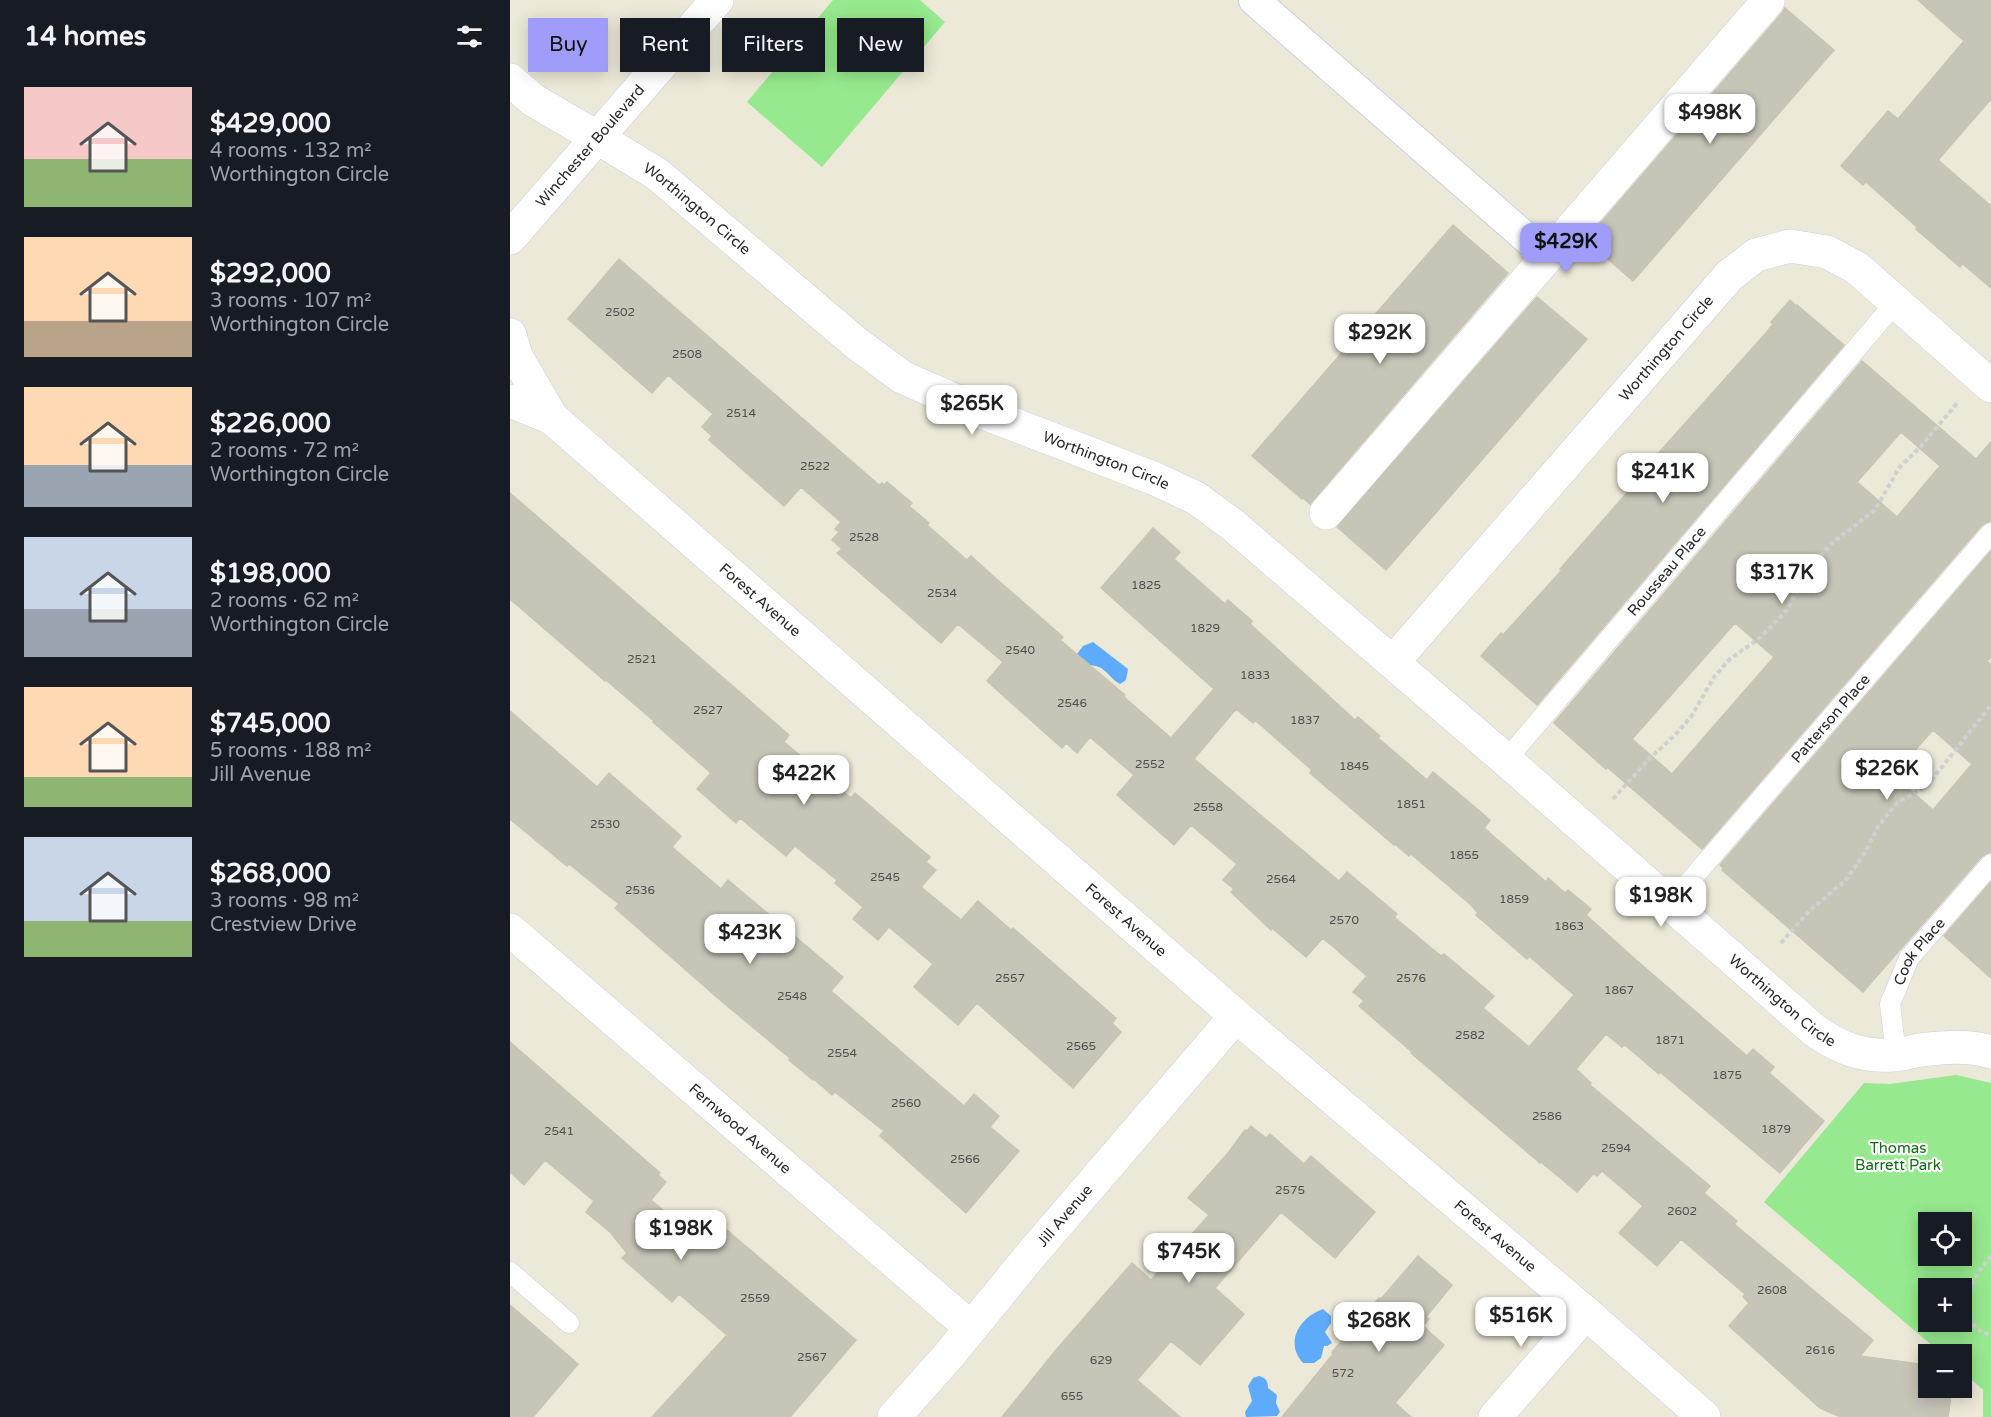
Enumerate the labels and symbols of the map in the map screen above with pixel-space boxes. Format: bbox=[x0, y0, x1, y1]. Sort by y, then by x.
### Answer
street label: Winchester Boulevard bbox=[532, 81, 648, 211]
pin: $498K bbox=[1668, 94, 1752, 145]
street label: Worthington Circle bbox=[640, 159, 754, 259]
pin: $429K bbox=[1524, 223, 1608, 274]
street label: Worthington Circle bbox=[1615, 292, 1717, 405]
house number: 2502 bbox=[605, 305, 635, 319]
pin: $292K bbox=[1338, 314, 1422, 365]
house number: 2508 bbox=[672, 347, 702, 361]
pin: $265K bbox=[930, 385, 1014, 436]
house number: 2514 bbox=[726, 406, 757, 420]
street label: Worthington Circle bbox=[1040, 427, 1172, 493]
pin: $241K bbox=[1621, 453, 1705, 504]
house number: 2522 bbox=[800, 459, 830, 473]
street label: Rousseau Place bbox=[1624, 523, 1710, 620]
house number: 2528 bbox=[849, 530, 879, 544]
pin: $317K bbox=[1740, 554, 1824, 605]
street label: Forest Avenue bbox=[716, 560, 805, 640]
house number: 1825 bbox=[1131, 578, 1161, 592]
house number: 2534 bbox=[927, 586, 958, 600]
house number: 1829 bbox=[1190, 621, 1220, 635]
house number: 2540 bbox=[1005, 643, 1036, 657]
house number: 2521 bbox=[627, 652, 657, 666]
house number: 1833 bbox=[1240, 668, 1270, 682]
street label: Patterson Place bbox=[1787, 670, 1874, 767]
house number: 2546 bbox=[1057, 696, 1087, 710]
house number: 2527 bbox=[693, 703, 723, 717]
house number: 1837 bbox=[1290, 713, 1320, 727]
pin: $226K bbox=[1845, 750, 1929, 801]
pin: $422K bbox=[762, 755, 846, 806]
house number: 2552 bbox=[1135, 757, 1165, 771]
house number: 1845 bbox=[1339, 759, 1369, 773]
house number: 1851 bbox=[1396, 797, 1426, 811]
house number: 2558 bbox=[1193, 800, 1223, 814]
house number: 2530 bbox=[590, 817, 621, 831]
house number: 1855 bbox=[1449, 848, 1479, 862]
house number: 2545 bbox=[870, 870, 900, 884]
house number: 2564 bbox=[1266, 872, 1297, 886]
pin: $198K bbox=[1619, 877, 1703, 928]
street label: Forest Avenue bbox=[1082, 879, 1170, 960]
house number: 2536 bbox=[625, 883, 655, 897]
house number: 1859 bbox=[1499, 892, 1529, 906]
house number: 2570 bbox=[1329, 913, 1360, 927]
pin: $423K bbox=[708, 914, 792, 965]
street label: Cook Place bbox=[1890, 914, 1949, 988]
house number: 1863 bbox=[1554, 919, 1584, 933]
street label: Worthington Circle bbox=[1725, 951, 1839, 1051]
house number: 2557 bbox=[995, 971, 1025, 985]
house number: 2576 bbox=[1396, 971, 1426, 985]
house number: 1867 bbox=[1604, 983, 1634, 997]
house number: 2548 bbox=[777, 989, 807, 1003]
house number: 2582 bbox=[1455, 1028, 1485, 1042]
house number: 1871 bbox=[1655, 1033, 1685, 1047]
house number: 2565 bbox=[1066, 1039, 1096, 1053]
house number: 2554 bbox=[827, 1046, 858, 1060]
house number: 1875 bbox=[1712, 1068, 1742, 1082]
street label: Fernwood Avenue bbox=[685, 1080, 795, 1178]
house number: 2560 bbox=[891, 1096, 922, 1110]
house number: 2586 bbox=[1532, 1109, 1562, 1123]
house number: 1879 bbox=[1761, 1122, 1791, 1136]
house number: 2541 bbox=[544, 1124, 574, 1138]
park label: Thomas Barrett Park bbox=[1855, 1139, 1941, 1174]
house number: 2594 bbox=[1601, 1141, 1632, 1155]
house number: 2566 bbox=[950, 1152, 980, 1166]
street label: Jill Avenue bbox=[1033, 1181, 1096, 1250]
house number: 2575 bbox=[1275, 1183, 1305, 1197]
street label: Forest Avenue bbox=[1450, 1196, 1540, 1276]
house number: 2602 bbox=[1667, 1204, 1697, 1218]
pin: $198K bbox=[639, 1210, 723, 1261]
pin: $745K bbox=[1147, 1233, 1231, 1284]
house number: 2608 bbox=[1757, 1283, 1787, 1297]
house number: 2559 bbox=[740, 1291, 770, 1305]
pin: $516K bbox=[1479, 1297, 1563, 1348]
pin: $268K bbox=[1337, 1302, 1421, 1353]
house number: 2616 bbox=[1805, 1343, 1835, 1357]
house number: 2567 bbox=[797, 1350, 827, 1364]
house number: 629 bbox=[1090, 1353, 1112, 1367]
house number: 572 bbox=[1332, 1366, 1354, 1380]
house number: 655 bbox=[1061, 1389, 1083, 1403]

